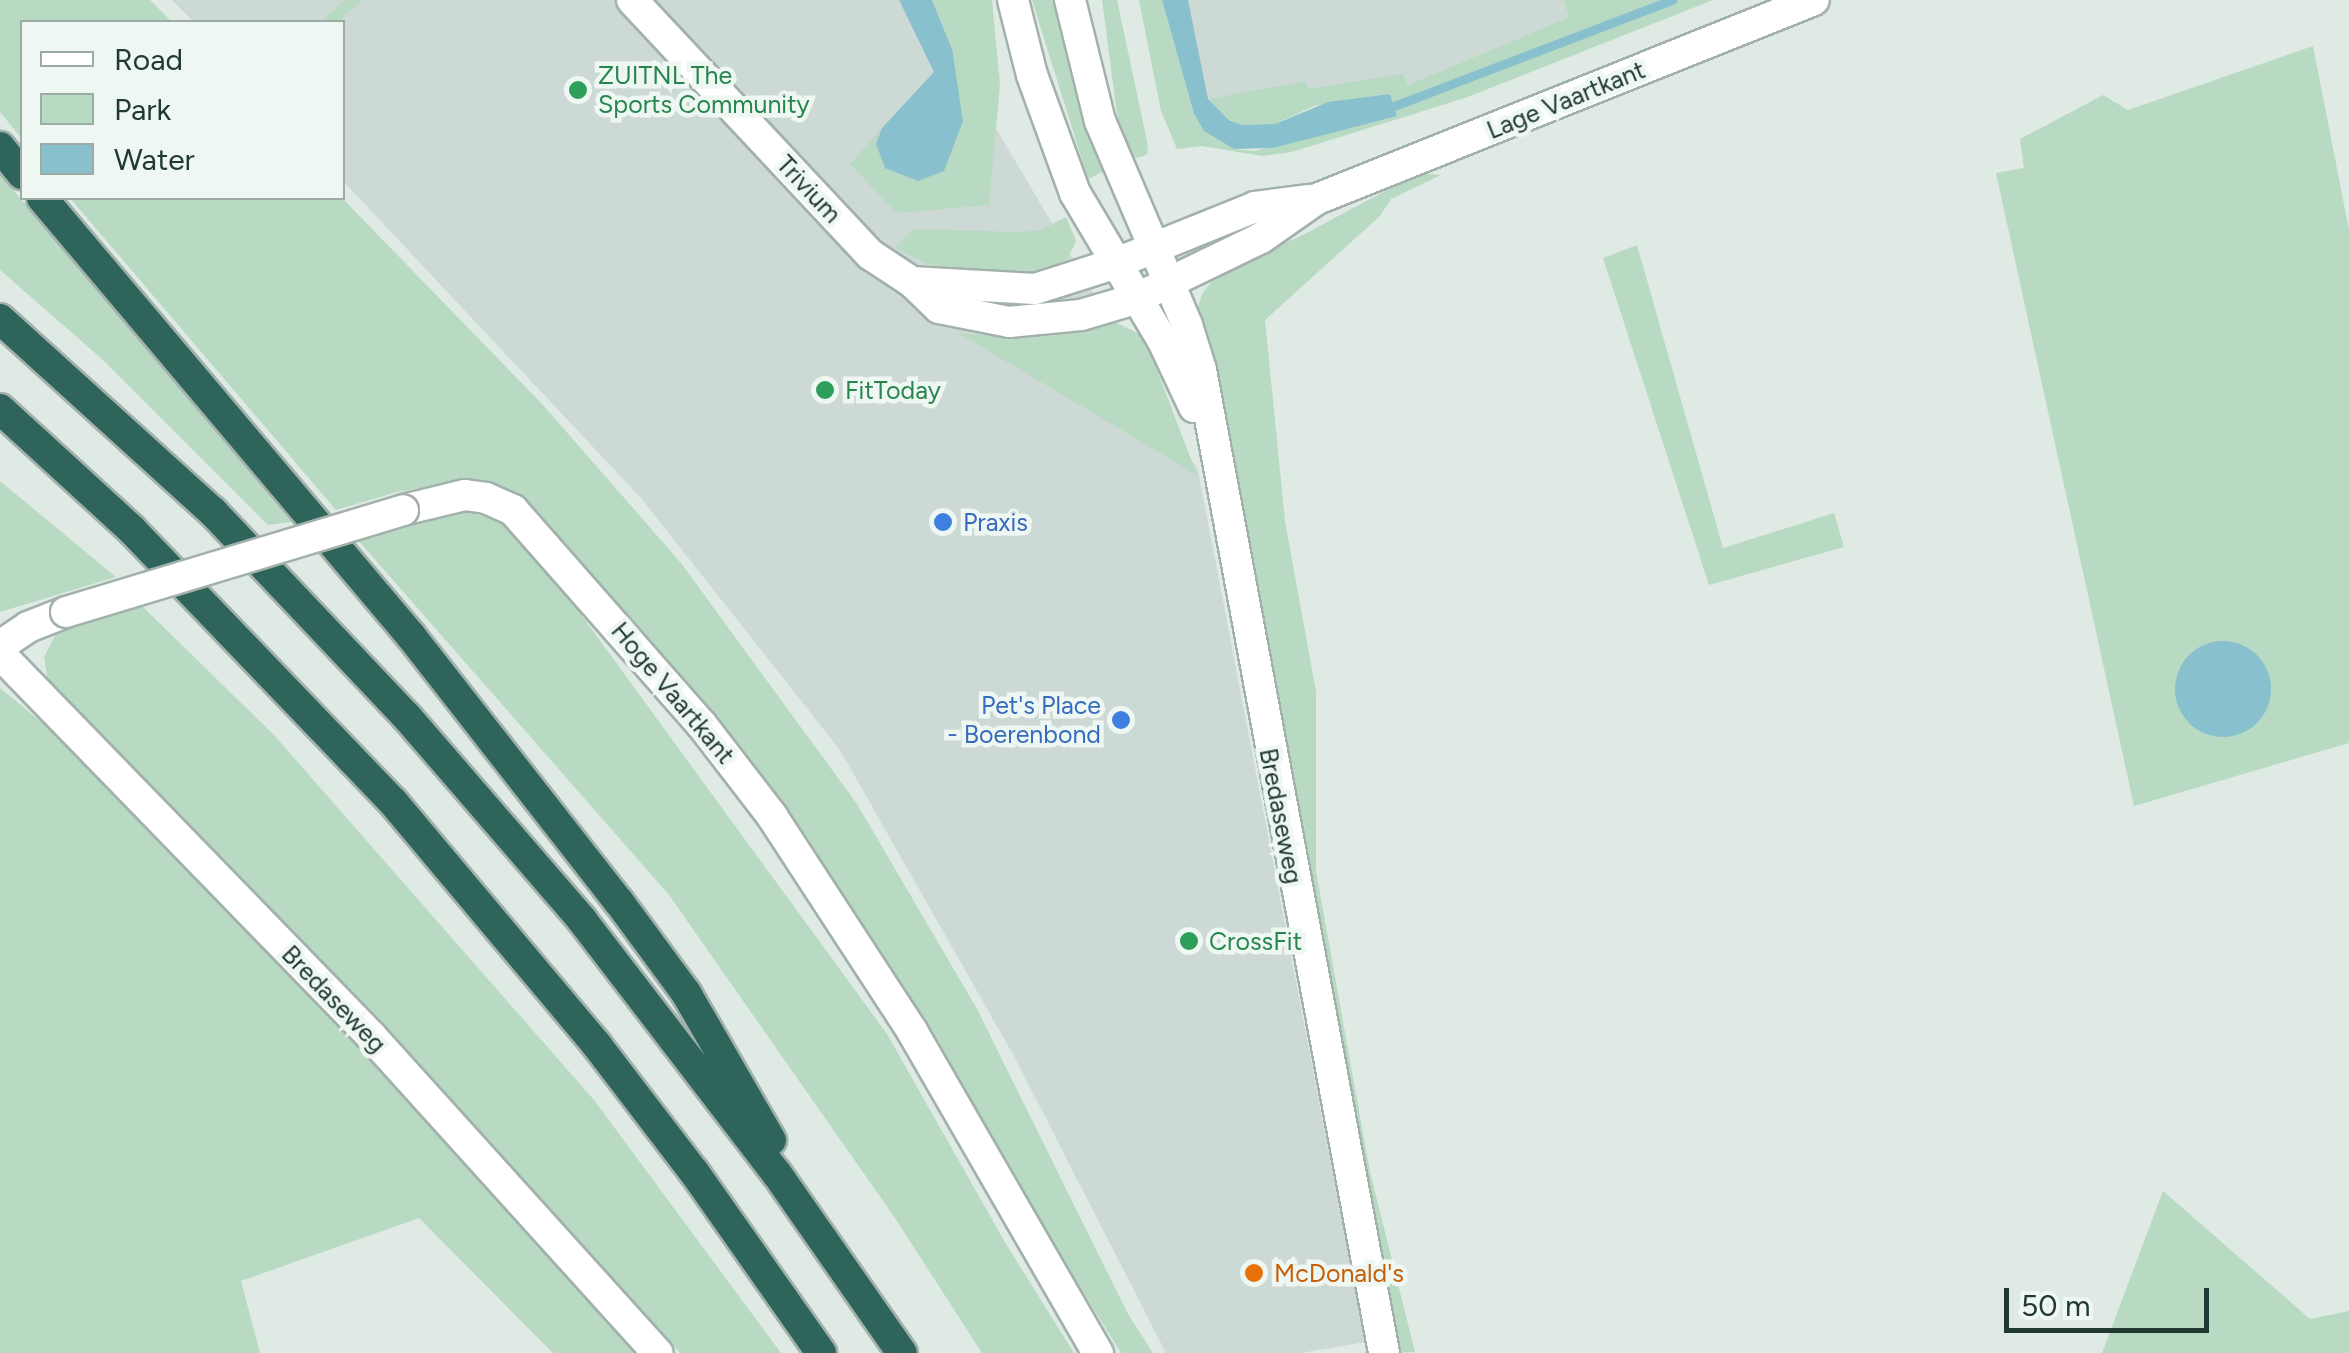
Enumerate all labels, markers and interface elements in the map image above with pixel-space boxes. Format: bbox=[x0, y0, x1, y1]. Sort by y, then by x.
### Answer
legend bbox=[20, 20, 345, 200]
text: Road bbox=[114, 41, 183, 78]
street label: Lage Vaartkant bbox=[1483, 55, 1649, 145]
place label: ZUITNL The Sports Community bbox=[598, 61, 810, 120]
marker: ZUITNL The Sports Community bbox=[567, 79, 589, 101]
text: Park bbox=[114, 91, 171, 128]
text: Water bbox=[114, 141, 195, 178]
street label: Trivium bbox=[770, 149, 848, 229]
place label: FitToday bbox=[845, 375, 941, 405]
marker: FitToday bbox=[814, 379, 836, 401]
place label: Praxis bbox=[963, 507, 1028, 537]
marker: Praxis bbox=[932, 511, 954, 533]
street label: Hoge Vaartkant bbox=[605, 616, 741, 770]
place label: Pet's Place - Boerenbond bbox=[947, 691, 1101, 750]
marker: Pet's Place - Boerenbond bbox=[1110, 709, 1132, 731]
street label: Bredaseweg bbox=[1253, 746, 1309, 886]
place label: CrossFit bbox=[1209, 926, 1302, 956]
marker: CrossFit bbox=[1178, 930, 1200, 952]
street label: Bredaseweg bbox=[275, 939, 393, 1059]
place label: McDonald's bbox=[1274, 1258, 1404, 1288]
marker: McDonald's bbox=[1243, 1262, 1265, 1284]
scale bar bbox=[2009, 1268, 2214, 1330]
text: 50 m bbox=[2021, 1287, 2090, 1324]

